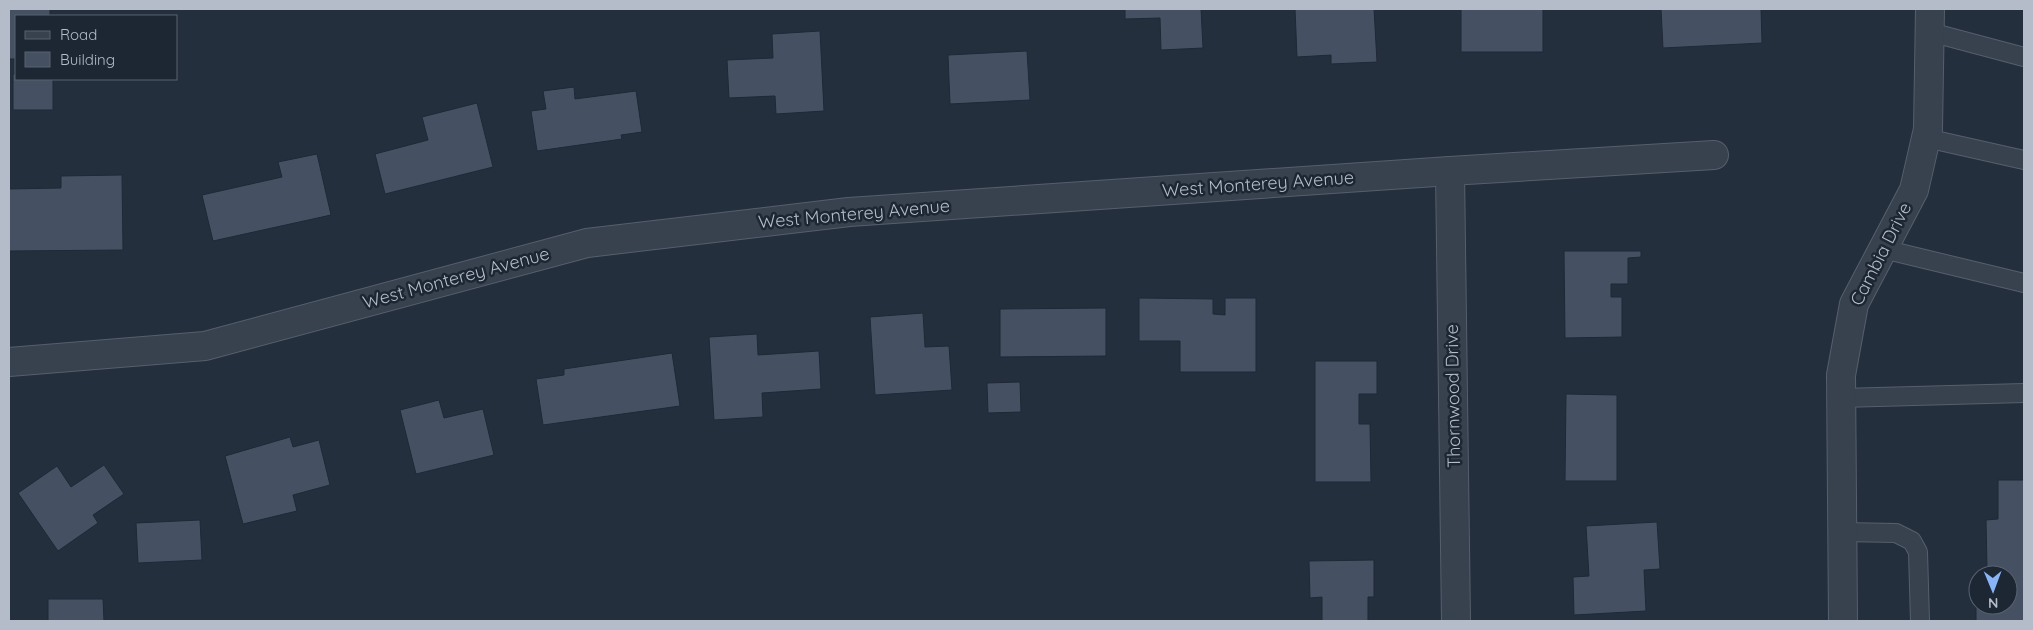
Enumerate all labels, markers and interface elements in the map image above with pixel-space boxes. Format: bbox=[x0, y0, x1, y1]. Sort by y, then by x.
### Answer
legend bbox=[15, 15, 178, 80]
text: Road bbox=[60, 25, 97, 44]
text: Building bbox=[60, 50, 115, 69]
street label: West Monterey Avenue bbox=[1161, 165, 1355, 202]
street label: West Monterey Avenue bbox=[757, 194, 951, 233]
street label: Cambia Drive bbox=[1845, 198, 1916, 309]
street label: West Monterey Avenue bbox=[360, 242, 552, 314]
street label: Thornwood Drive bbox=[1440, 324, 1465, 468]
north arrow bbox=[1968, 565, 2018, 615]
text: N bbox=[1988, 594, 1999, 612]

